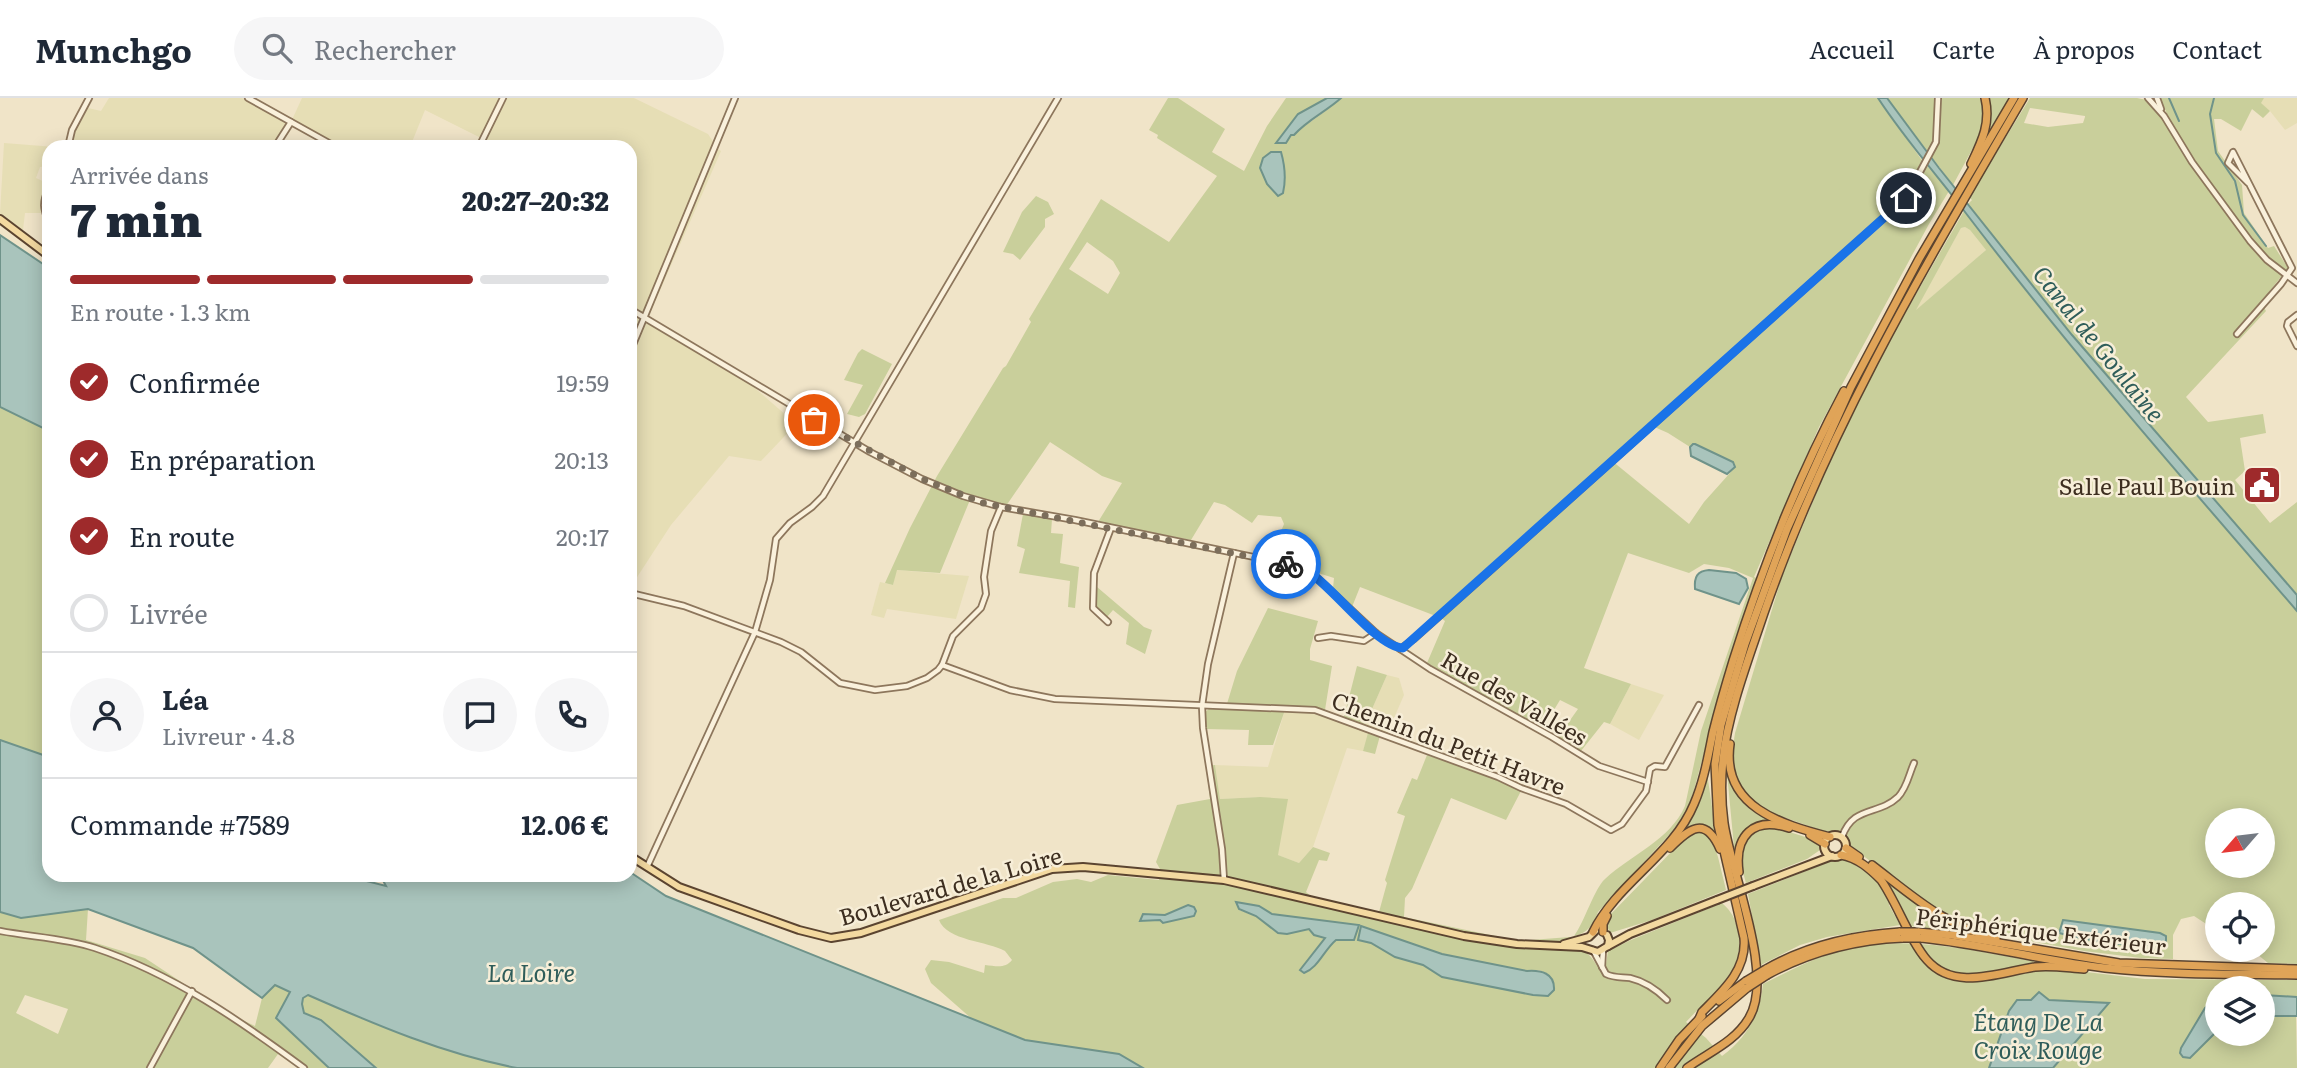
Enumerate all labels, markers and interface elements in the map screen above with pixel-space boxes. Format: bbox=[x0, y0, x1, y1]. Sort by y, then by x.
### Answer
search box bbox=[234, 17, 724, 80]
text: Munchgo bbox=[35, 24, 192, 73]
icon: search bbox=[258, 29, 296, 67]
text: Rechercher bbox=[314, 29, 456, 68]
text: Accueil bbox=[1809, 31, 1894, 66]
text: Carte bbox=[1932, 31, 1995, 66]
text: À propos bbox=[2033, 31, 2134, 66]
text: Contact bbox=[2172, 31, 2262, 66]
text: Arrivée dans bbox=[70, 157, 208, 191]
pin bbox=[1876, 168, 1936, 228]
icon: home bbox=[1887, 179, 1925, 217]
text: 20:27–20:32 bbox=[462, 180, 609, 219]
text: 7 min bbox=[70, 183, 202, 251]
water label: Canal de Goulaine bbox=[2026, 257, 2174, 429]
text: En route · 1.3 km bbox=[70, 294, 251, 328]
text: Confirmée bbox=[129, 362, 260, 401]
icon: check bbox=[70, 363, 108, 401]
text: 19:59 bbox=[556, 365, 609, 399]
pin bbox=[784, 390, 844, 450]
icon: bag bbox=[795, 401, 833, 439]
text: En préparation bbox=[129, 439, 316, 478]
icon: check bbox=[70, 440, 108, 478]
text: 20:13 bbox=[555, 442, 609, 476]
public building icon: Salle Paul Bouin bbox=[2241, 464, 2283, 506]
place label: Salle Paul Bouin bbox=[2059, 468, 2235, 502]
text: En route bbox=[129, 516, 235, 555]
icon: check bbox=[70, 517, 108, 555]
text: 20:17 bbox=[556, 519, 609, 553]
courier bbox=[1251, 529, 1321, 599]
icon: bike bbox=[1267, 545, 1305, 583]
text: Livrée bbox=[129, 593, 208, 632]
street label: Rue des Vallées bbox=[1435, 641, 1595, 753]
button: person bbox=[70, 678, 144, 752]
button: chat bbox=[443, 678, 517, 752]
button: phone bbox=[535, 678, 609, 752]
text: Léa bbox=[162, 679, 209, 718]
street label: Chemin du Petit Havre bbox=[1327, 682, 1571, 802]
text: Livreur · 4.8 bbox=[162, 718, 295, 752]
text: Commande #7589 bbox=[70, 804, 290, 843]
text: 12.06 € bbox=[521, 804, 609, 843]
north arrow bbox=[2205, 808, 2275, 878]
map controls bbox=[2205, 808, 2275, 1046]
street label: Boulevard de la Loire bbox=[835, 837, 1065, 933]
button: locate bbox=[2205, 892, 2275, 962]
street label: Périphérique Extérieur bbox=[1914, 898, 2168, 962]
water label: La Loire bbox=[487, 954, 575, 989]
button: layers bbox=[2205, 976, 2275, 1046]
water label: Étang De La Croix Rouge bbox=[1973, 1003, 2104, 1066]

